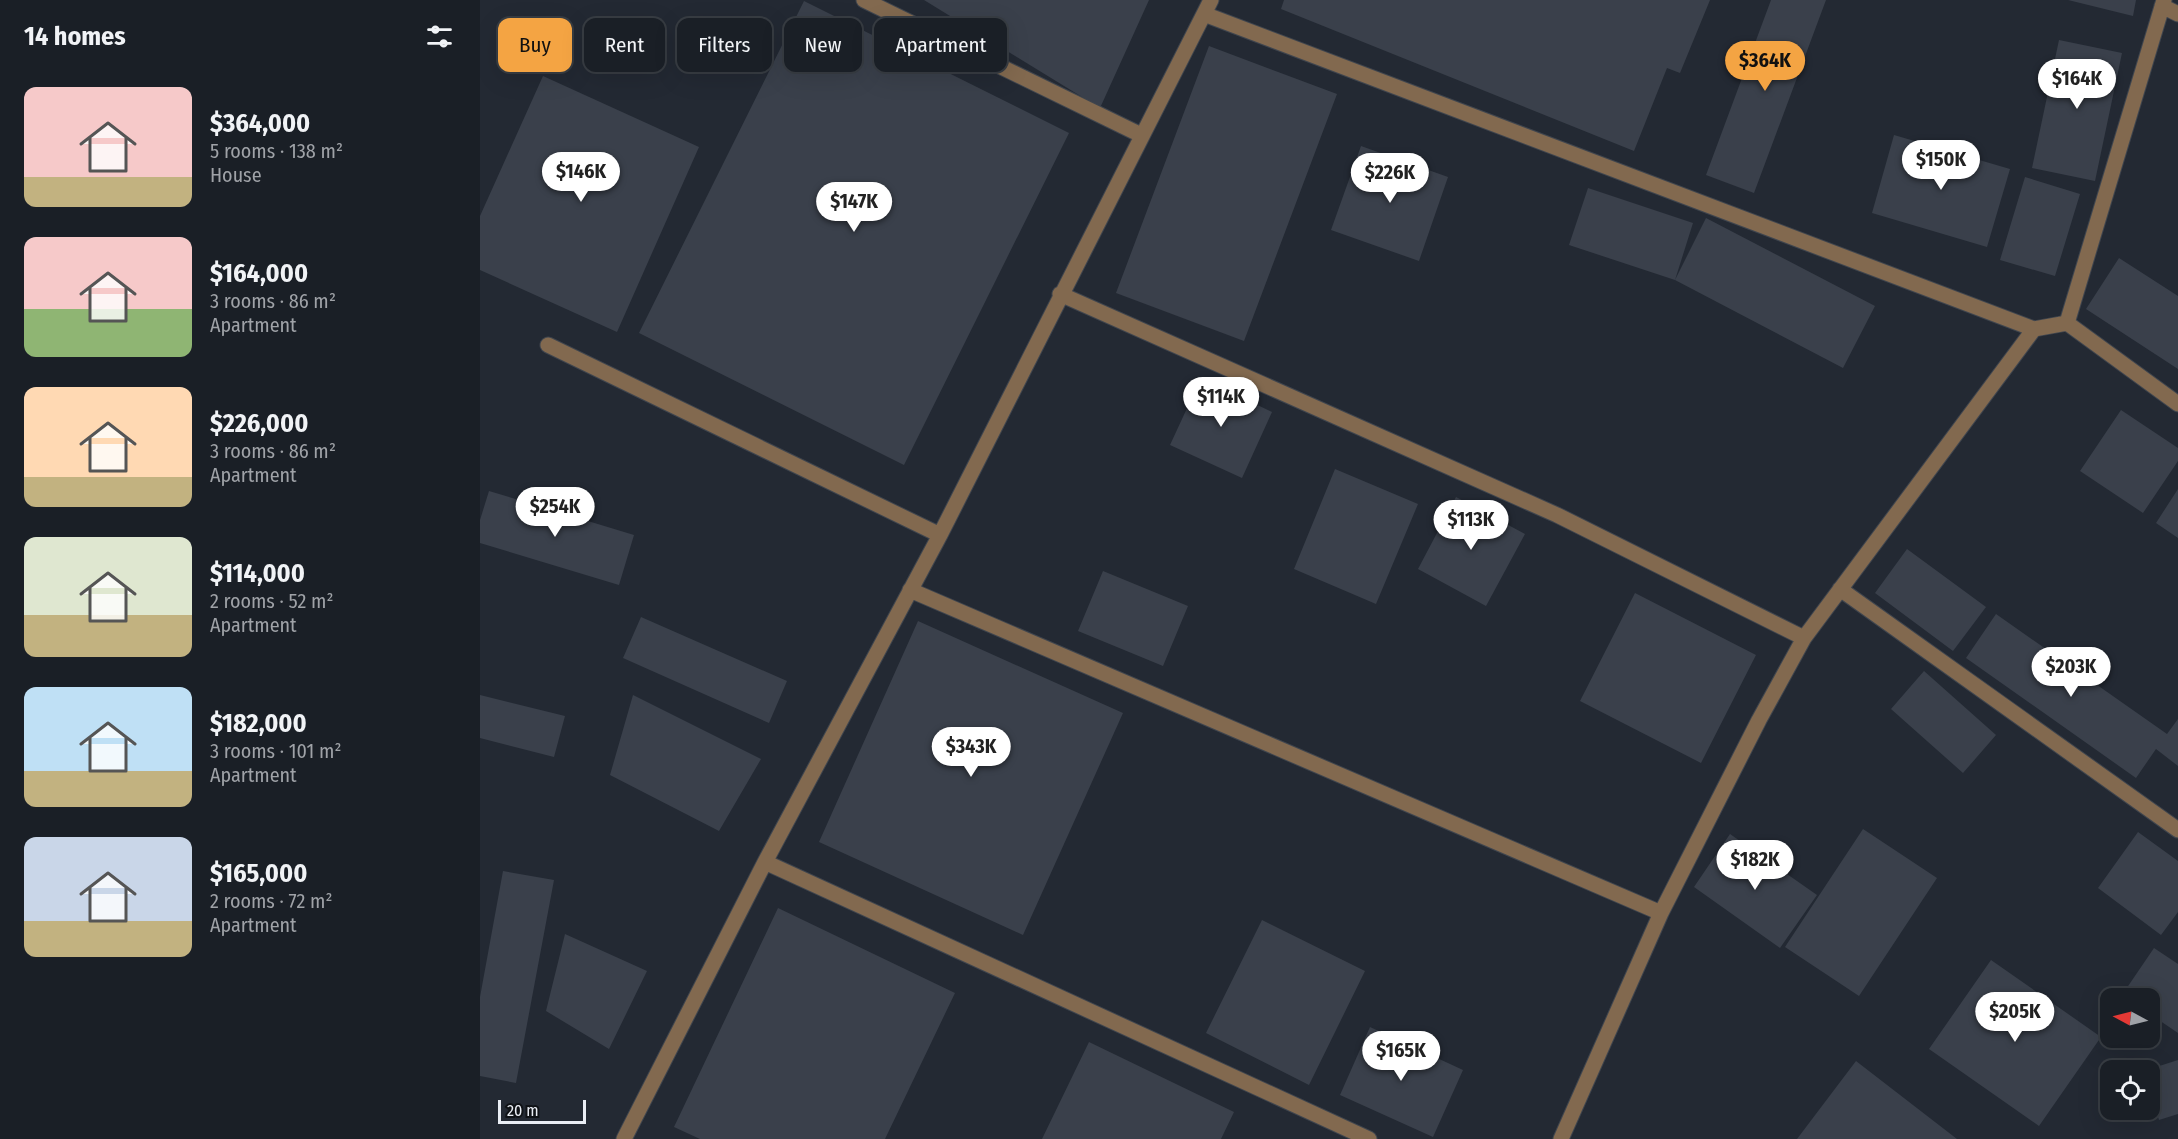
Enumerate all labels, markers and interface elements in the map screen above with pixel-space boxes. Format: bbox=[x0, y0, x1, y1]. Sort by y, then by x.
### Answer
chip: Buy bbox=[498, 18, 572, 72]
chip: Rent bbox=[584, 18, 665, 72]
chip: Filters bbox=[677, 18, 772, 72]
chip: New bbox=[784, 18, 862, 72]
chip: Apartment bbox=[874, 18, 1007, 72]
icon: filters bbox=[423, 20, 456, 53]
text: 14 homes bbox=[24, 21, 126, 52]
pin: $364K bbox=[1723, 41, 1807, 92]
text: $364K bbox=[1739, 48, 1791, 72]
pin: $164K bbox=[2035, 59, 2119, 110]
text: $164K bbox=[2052, 66, 2102, 90]
text: $364,000 bbox=[210, 108, 310, 139]
icon: home bbox=[72, 111, 144, 183]
text: 5 rooms · 138 m² bbox=[210, 139, 343, 163]
pin: $150K bbox=[1899, 140, 1983, 191]
text: $150K bbox=[1916, 147, 1966, 171]
pin: $146K bbox=[539, 152, 623, 203]
pin: $226K bbox=[1348, 153, 1432, 204]
text: $146K bbox=[556, 159, 606, 183]
text: $226K bbox=[1365, 160, 1415, 184]
text: House bbox=[210, 163, 262, 187]
pin: $147K bbox=[812, 182, 896, 233]
text: $147K bbox=[830, 189, 878, 213]
text: $164,000 bbox=[210, 258, 308, 289]
icon: home bbox=[72, 261, 144, 333]
text: 3 rooms · 86 m² bbox=[210, 289, 336, 313]
text: Apartment bbox=[210, 313, 297, 337]
pin: $114K bbox=[1179, 377, 1263, 428]
text: $114K bbox=[1197, 384, 1245, 408]
text: $226,000 bbox=[210, 408, 308, 439]
icon: home bbox=[72, 411, 144, 483]
text: 3 rooms · 86 m² bbox=[210, 439, 336, 463]
text: Apartment bbox=[210, 463, 297, 487]
pin: $254K bbox=[513, 487, 597, 538]
text: $254K bbox=[530, 494, 580, 518]
pin: $113K bbox=[1429, 500, 1513, 551]
text: $113K bbox=[1448, 507, 1494, 531]
text: $114,000 bbox=[210, 558, 305, 589]
icon: home bbox=[72, 561, 144, 633]
text: 2 rooms · 52 m² bbox=[210, 589, 334, 613]
text: Apartment bbox=[210, 613, 297, 637]
pin: $203K bbox=[2029, 647, 2113, 698]
text: $203K bbox=[2046, 654, 2096, 678]
text: $182,000 bbox=[210, 708, 307, 739]
icon: home bbox=[72, 711, 144, 783]
pin: $343K bbox=[929, 727, 1013, 778]
text: $343K bbox=[946, 734, 996, 758]
text: 3 rooms · 101 m² bbox=[210, 739, 341, 763]
text: Apartment bbox=[210, 763, 297, 787]
pin: $182K bbox=[1713, 840, 1797, 891]
text: $182K bbox=[1730, 847, 1780, 871]
text: $165,000 bbox=[210, 858, 307, 889]
icon: home bbox=[72, 861, 144, 933]
text: 2 rooms · 72 m² bbox=[210, 889, 332, 913]
text: Apartment bbox=[210, 913, 297, 937]
north arrow bbox=[2100, 988, 2160, 1048]
map controls bbox=[2100, 988, 2160, 1120]
pin: $205K bbox=[1973, 992, 2057, 1043]
text: $205K bbox=[1989, 999, 2041, 1023]
pin: $165K bbox=[1359, 1031, 1443, 1082]
text: $165K bbox=[1376, 1038, 1426, 1062]
button: locate bbox=[2100, 1060, 2160, 1120]
scale bar bbox=[498, 1097, 586, 1124]
text: 20 m bbox=[507, 1101, 538, 1120]

